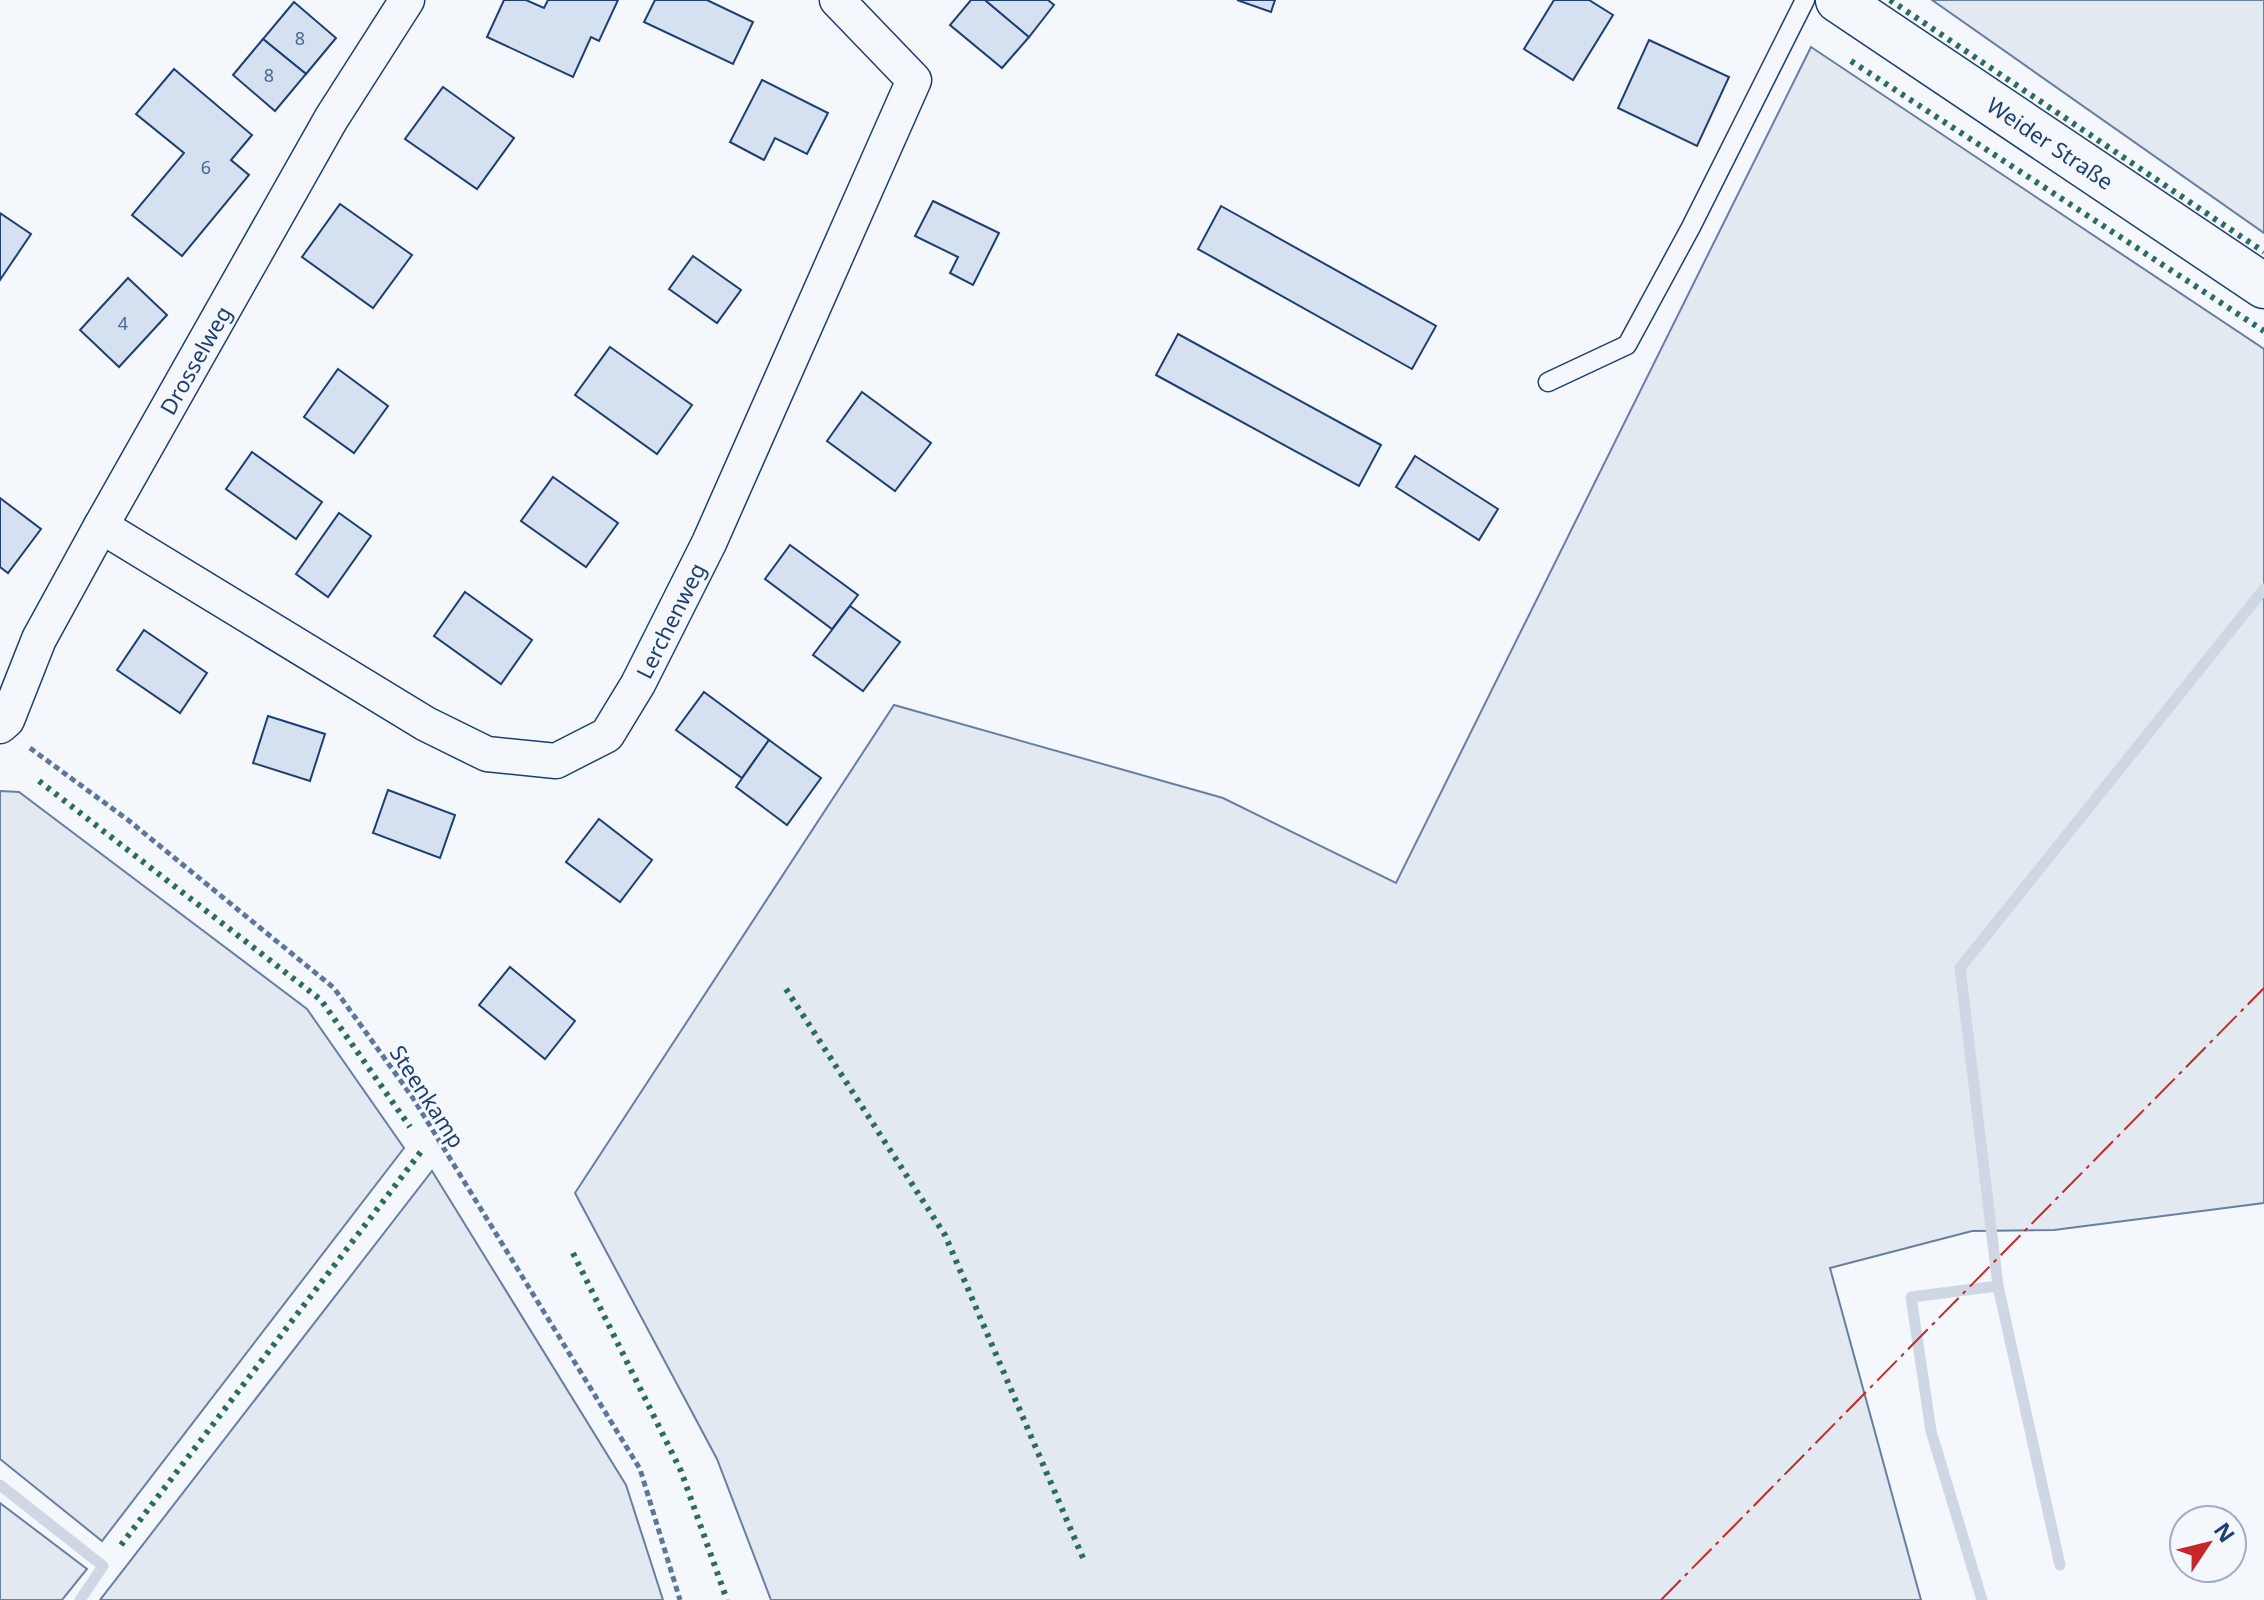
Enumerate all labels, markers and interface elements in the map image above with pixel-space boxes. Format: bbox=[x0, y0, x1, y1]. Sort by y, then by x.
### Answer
house number: 8 bbox=[295, 26, 305, 50]
house number: 8 bbox=[264, 63, 274, 87]
street label: Weider Straße bbox=[1981, 89, 2120, 196]
house number: 6 bbox=[201, 155, 211, 179]
street label: Drosselweg bbox=[152, 300, 238, 420]
house number: 4 bbox=[118, 311, 128, 335]
street label: Lerchenweg bbox=[628, 557, 712, 683]
street label: Steenkamp bbox=[384, 1039, 472, 1153]
north arrow bbox=[2168, 1504, 2248, 1584]
text: N bbox=[2208, 1516, 2243, 1548]

